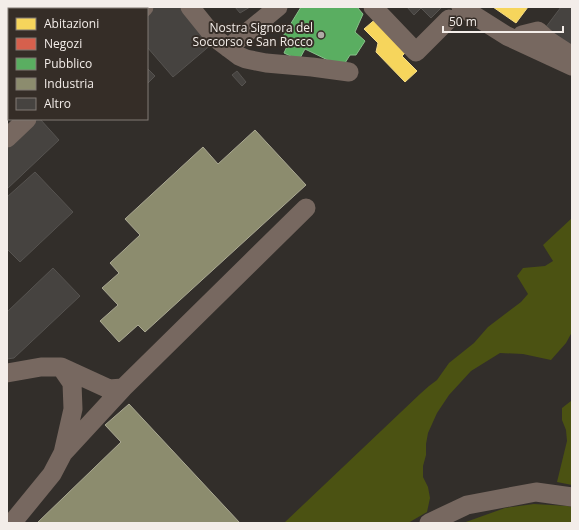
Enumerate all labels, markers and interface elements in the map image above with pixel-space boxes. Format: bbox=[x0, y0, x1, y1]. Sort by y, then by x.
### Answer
legend bbox=[8, 8, 148, 120]
scale bar bbox=[443, 8, 563, 34]
text: 50 m bbox=[449, 13, 477, 30]
text: Abitazioni bbox=[44, 15, 99, 32]
place label: Nostra Signora del Soccorso e San Rocco bbox=[193, 19, 313, 50]
marker: Nostra Signora del Soccorso e San Rocco bbox=[316, 30, 326, 40]
text: Negozi bbox=[44, 35, 82, 52]
text: Pubblico bbox=[44, 55, 92, 72]
text: Industria bbox=[44, 75, 94, 92]
text: Altro bbox=[44, 95, 71, 112]

